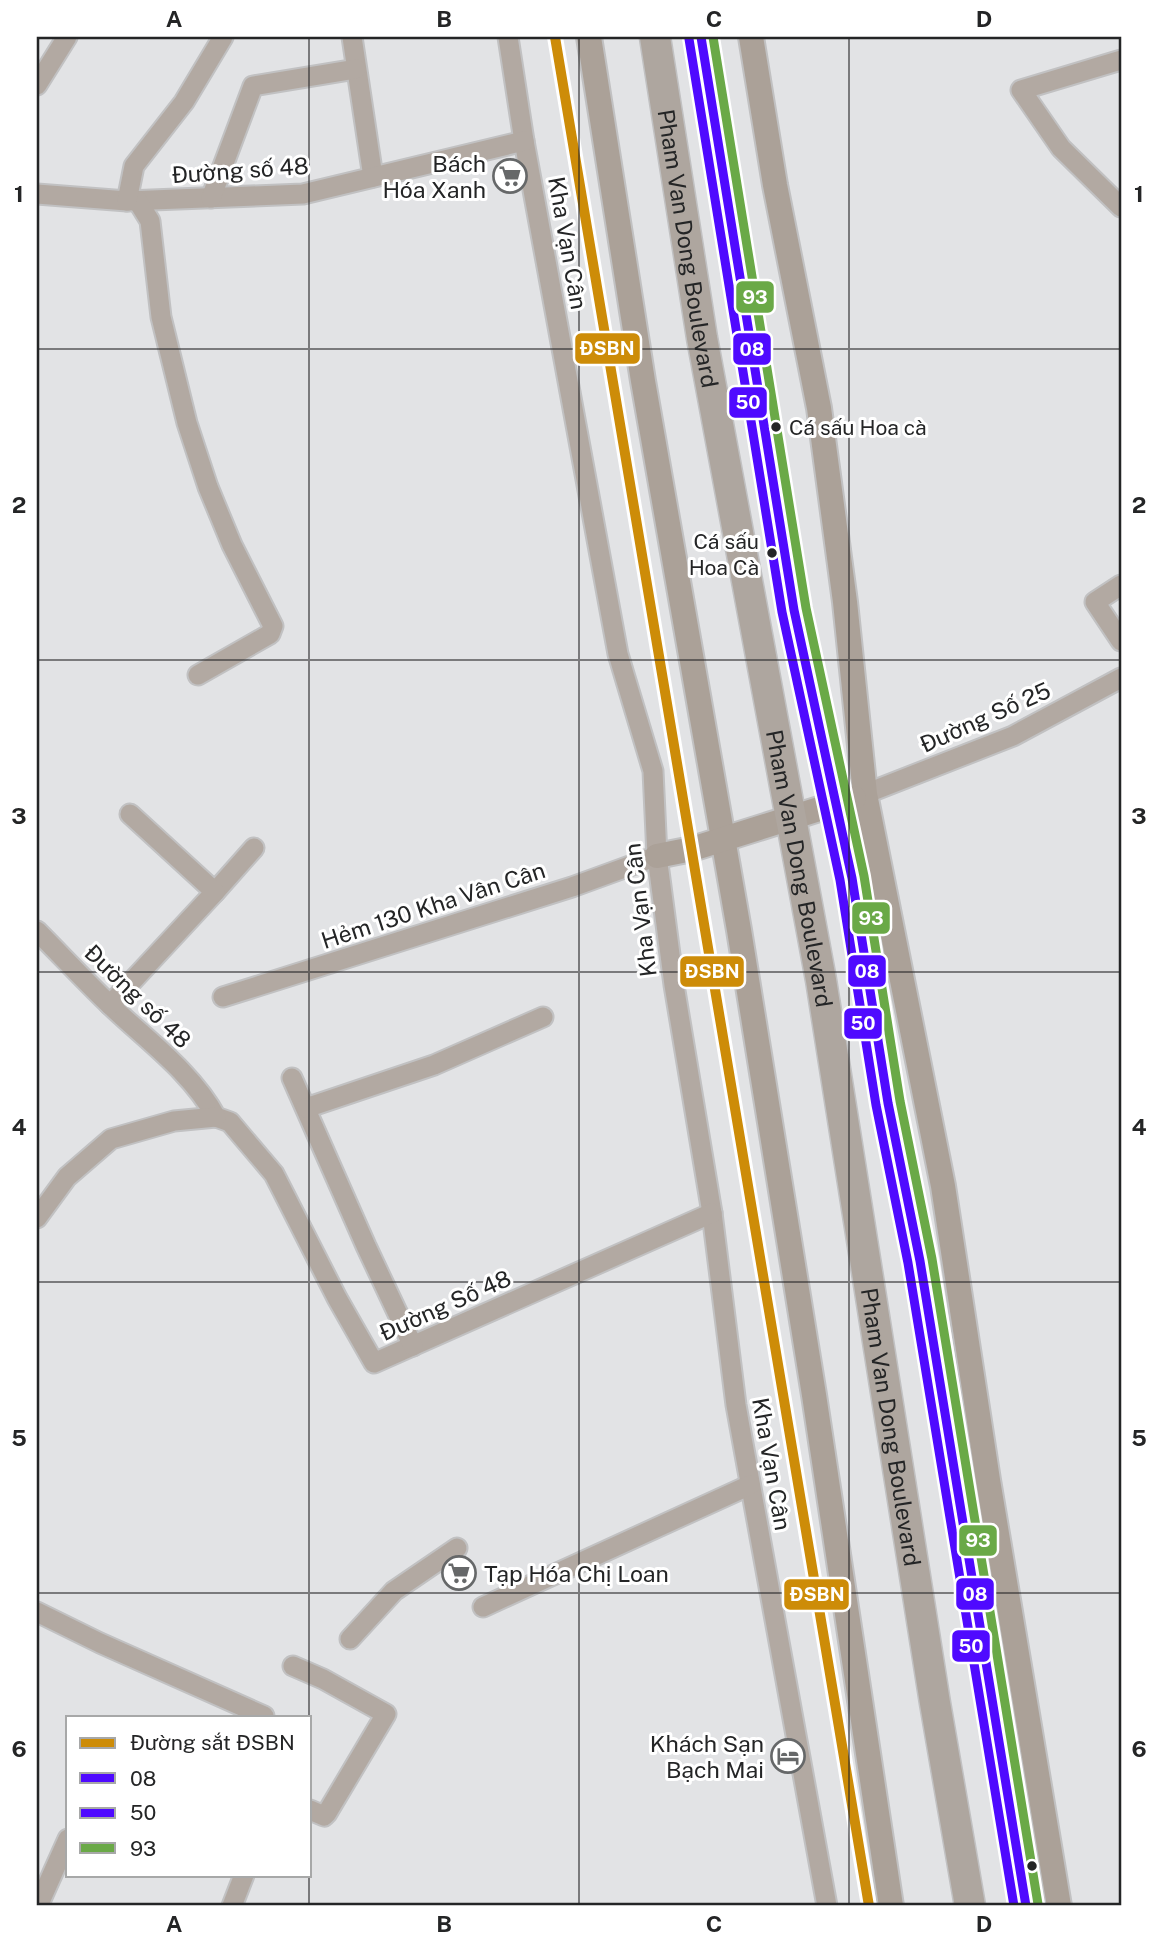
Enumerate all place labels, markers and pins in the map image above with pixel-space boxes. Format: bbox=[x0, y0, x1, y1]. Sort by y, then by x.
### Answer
place label: Bách Hóa Xanh bbox=[382, 150, 486, 203]
supermarket icon: Bách Hóa Xanh bbox=[491, 157, 529, 195]
place label: Cá sấu Hoa cà bbox=[789, 415, 927, 440]
marker: Cá sấu Hoa cà bbox=[769, 420, 783, 434]
place label: Cá sấu Hoa Cà bbox=[689, 529, 759, 580]
marker: Cá sấu Hoa Cà bbox=[765, 546, 779, 560]
supermarket icon: Tạp Hóa Chị Loan bbox=[440, 1554, 478, 1592]
place label: Tạp Hóa Chị Loan bbox=[484, 1560, 669, 1587]
place label: Khách Sạn Bạch Mai bbox=[650, 1730, 764, 1783]
hotel icon: Khách Sạn Bạch Mai bbox=[769, 1737, 807, 1775]
unlabelled marker bbox=[1025, 1859, 1039, 1873]

